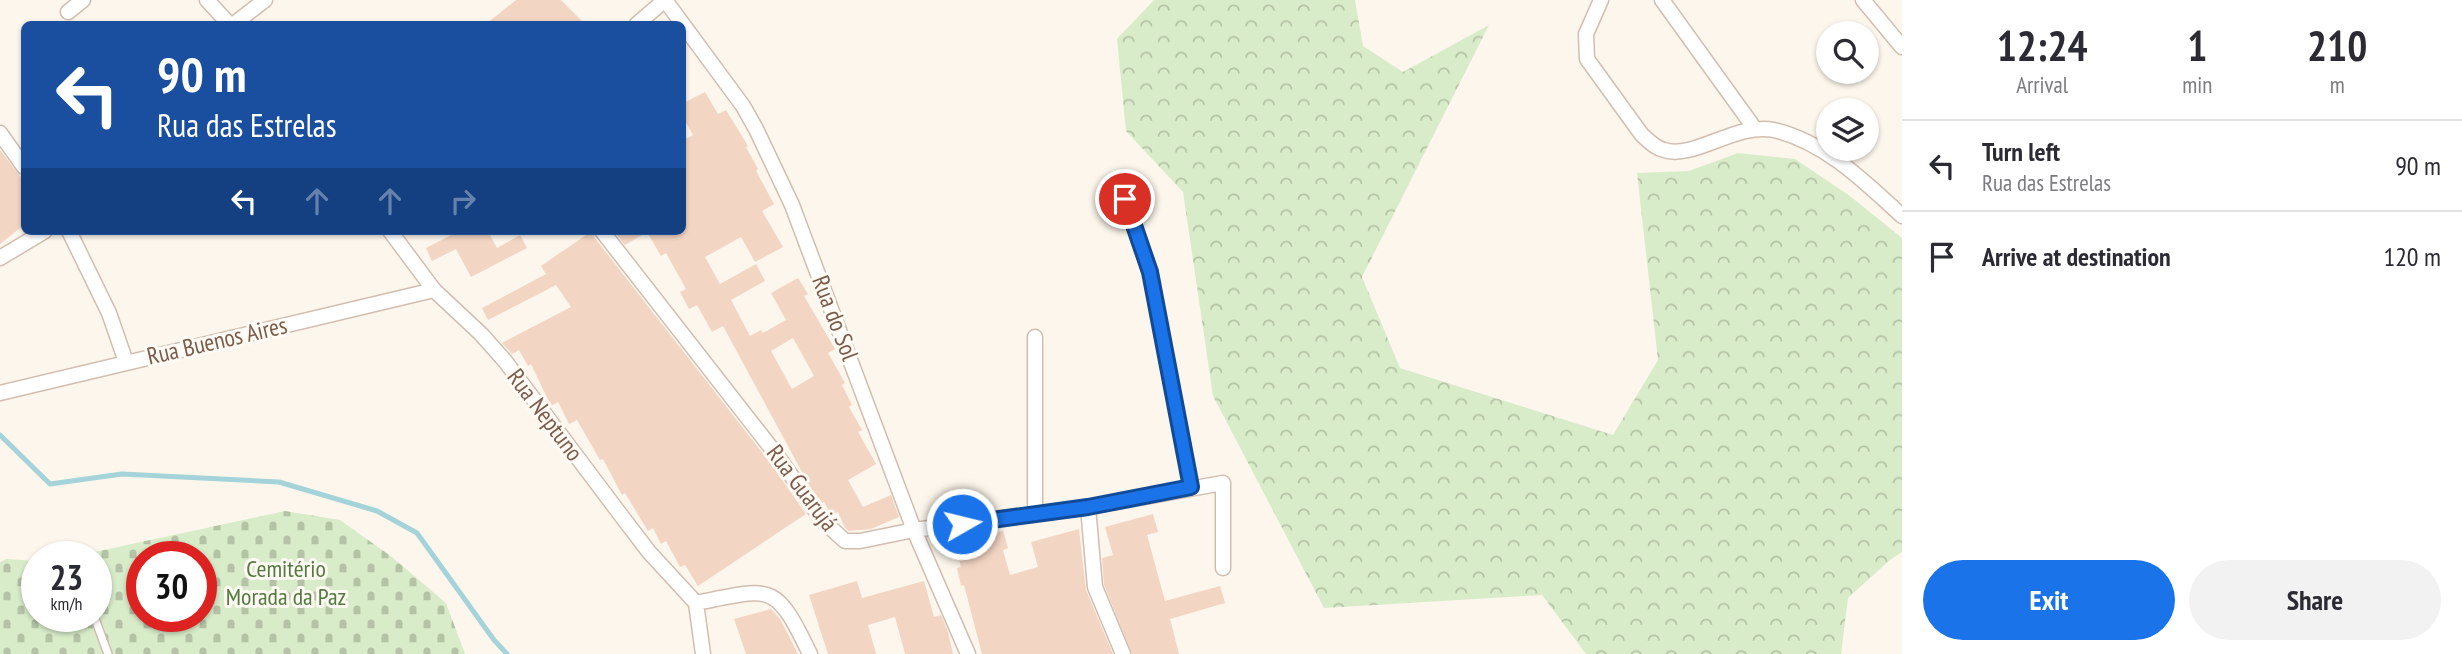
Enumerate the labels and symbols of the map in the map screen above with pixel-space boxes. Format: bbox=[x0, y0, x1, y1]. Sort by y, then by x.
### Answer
pin bbox=[1095, 169, 1155, 229]
street label: Rua do Sol bbox=[805, 271, 866, 365]
street label: Rua Buenos Aires bbox=[144, 309, 290, 372]
street label: Rua Neptuno bbox=[501, 362, 590, 467]
street label: Rua Guarujá bbox=[760, 438, 845, 537]
position arrow bbox=[925, 487, 999, 561]
speed limit sign: 30 bbox=[126, 541, 217, 632]
park label: Cemitério Morada da Paz bbox=[226, 553, 346, 612]

